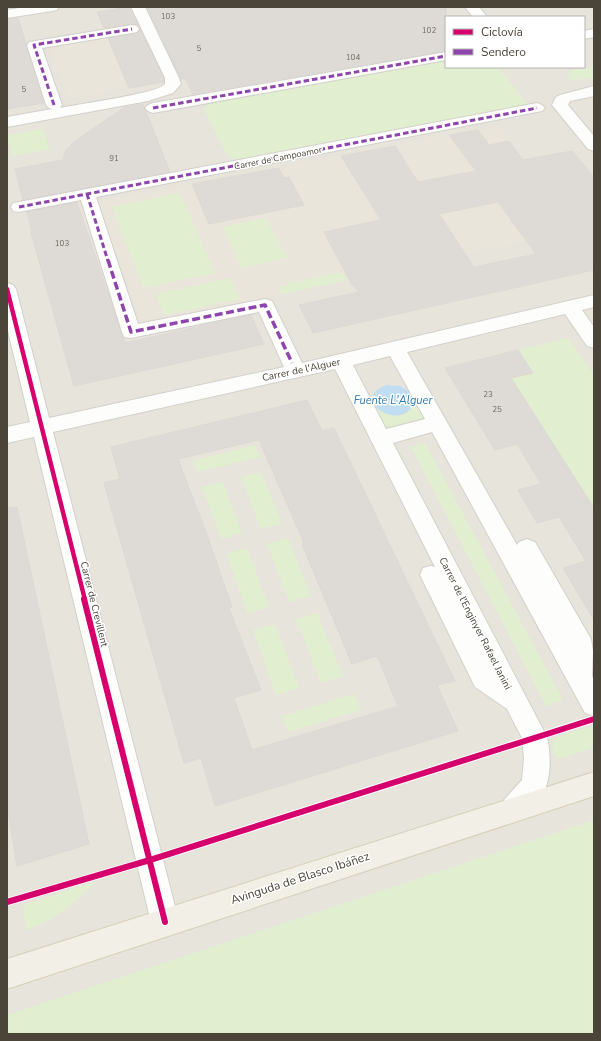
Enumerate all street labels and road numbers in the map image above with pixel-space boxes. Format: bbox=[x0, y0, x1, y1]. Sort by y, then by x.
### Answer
street label: Carrer de Campoamor bbox=[233, 143, 324, 172]
street label: Carrer de l'Alguer bbox=[261, 355, 342, 385]
street label: Carrer de l'Enginyer Rafael Janini bbox=[436, 555, 515, 692]
street label: Carrer de Crevillent bbox=[77, 560, 112, 649]
street label: Avinguda de Blasco Ibáñez bbox=[229, 848, 372, 908]

